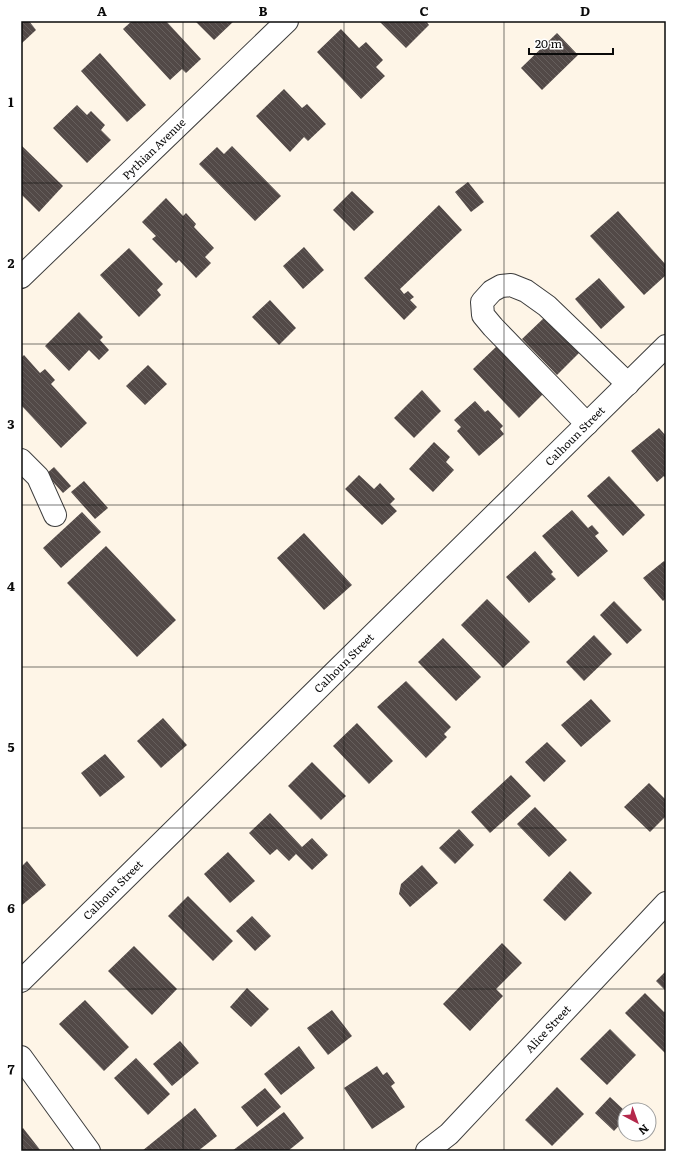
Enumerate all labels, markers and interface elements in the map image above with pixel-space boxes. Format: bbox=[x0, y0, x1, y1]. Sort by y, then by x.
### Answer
text: A bbox=[97, 1, 107, 20]
text: B bbox=[259, 1, 268, 20]
text: C bbox=[419, 1, 429, 20]
text: D bbox=[580, 1, 590, 20]
scale bar bbox=[529, 30, 613, 56]
text: 20 m bbox=[535, 34, 562, 52]
text: 1 bbox=[8, 92, 14, 111]
street label: Pythian Avenue bbox=[118, 114, 189, 183]
text: 2 bbox=[8, 253, 15, 272]
street label: Calhoun Street bbox=[541, 401, 608, 469]
text: 3 bbox=[7, 414, 15, 433]
text: 4 bbox=[7, 576, 15, 595]
street label: Calhoun Street bbox=[310, 628, 377, 696]
text: 5 bbox=[7, 737, 15, 756]
street label: Calhoun Street bbox=[79, 855, 146, 923]
text: 6 bbox=[7, 898, 15, 917]
street label: Alice Street bbox=[521, 1000, 574, 1056]
text: 7 bbox=[7, 1059, 15, 1078]
north arrow bbox=[617, 1102, 657, 1142]
text: N bbox=[635, 1121, 653, 1139]

